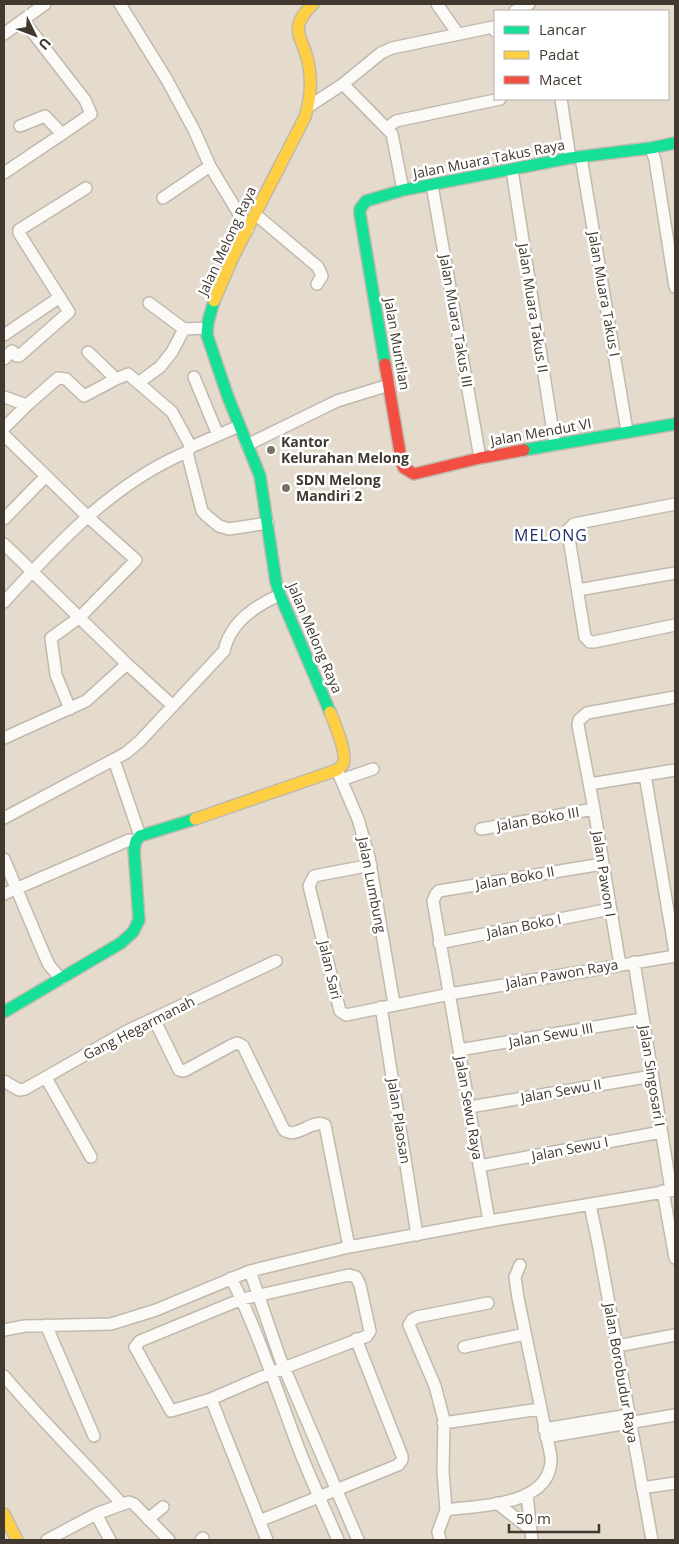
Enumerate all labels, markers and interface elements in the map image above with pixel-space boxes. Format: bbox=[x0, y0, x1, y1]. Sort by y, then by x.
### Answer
north arrow bbox=[10, 10, 60, 60]
legend bbox=[494, 10, 669, 100]
text: Lancar bbox=[539, 19, 586, 39]
text: U bbox=[34, 34, 56, 54]
text: Padat bbox=[539, 44, 579, 64]
text: Macet bbox=[539, 69, 582, 89]
street label: Jalan Muara Takus Raya bbox=[409, 134, 566, 183]
street label: Jalan Melong Raya bbox=[192, 183, 260, 300]
street label: Jalan Muara Takus I bbox=[584, 228, 625, 358]
street label: Jalan Muara Takus II bbox=[514, 240, 553, 374]
street label: Jalan Muara Takus III bbox=[435, 251, 478, 389]
street label: Jalan Muntilan bbox=[380, 294, 415, 391]
street label: Jalan Mendut VI bbox=[487, 413, 593, 450]
place label: Kantor Kelurahan Melong bbox=[281, 432, 409, 467]
marker: Kantor Kelurahan Melong bbox=[265, 444, 277, 456]
place label: SDN Melong Mandiri 2 bbox=[296, 470, 381, 505]
marker: SDN Melong Mandiri 2 bbox=[280, 482, 292, 494]
district label: MELONG bbox=[514, 524, 588, 546]
street label: Jalan Melong Raya bbox=[283, 578, 347, 696]
street label: Jalan Boko III bbox=[493, 802, 581, 835]
street label: Jalan Pawon I bbox=[588, 828, 621, 918]
street label: Jalan Lumbung bbox=[354, 833, 391, 935]
street label: Jalan Boko II bbox=[472, 861, 556, 894]
street label: Jalan Boko I bbox=[483, 909, 563, 942]
street label: Jalan Sari bbox=[314, 937, 346, 1001]
street label: Jalan Pawon Raya bbox=[502, 954, 620, 993]
street label: Gang Hegarmanah bbox=[80, 991, 198, 1064]
street label: Jalan Sewu III bbox=[505, 1018, 595, 1052]
street label: Jalan Singosari I bbox=[635, 1022, 670, 1128]
street label: Jalan Sewu Raya bbox=[451, 1053, 488, 1161]
street label: Jalan Sewu II bbox=[517, 1074, 603, 1107]
street label: Jalan Plaosan bbox=[383, 1075, 416, 1165]
street label: Jalan Sewu I bbox=[528, 1132, 610, 1166]
street label: Jalan Borobudur Raya bbox=[599, 1300, 643, 1444]
scale bar bbox=[509, 1502, 599, 1534]
text: 50 m bbox=[516, 1508, 551, 1528]

